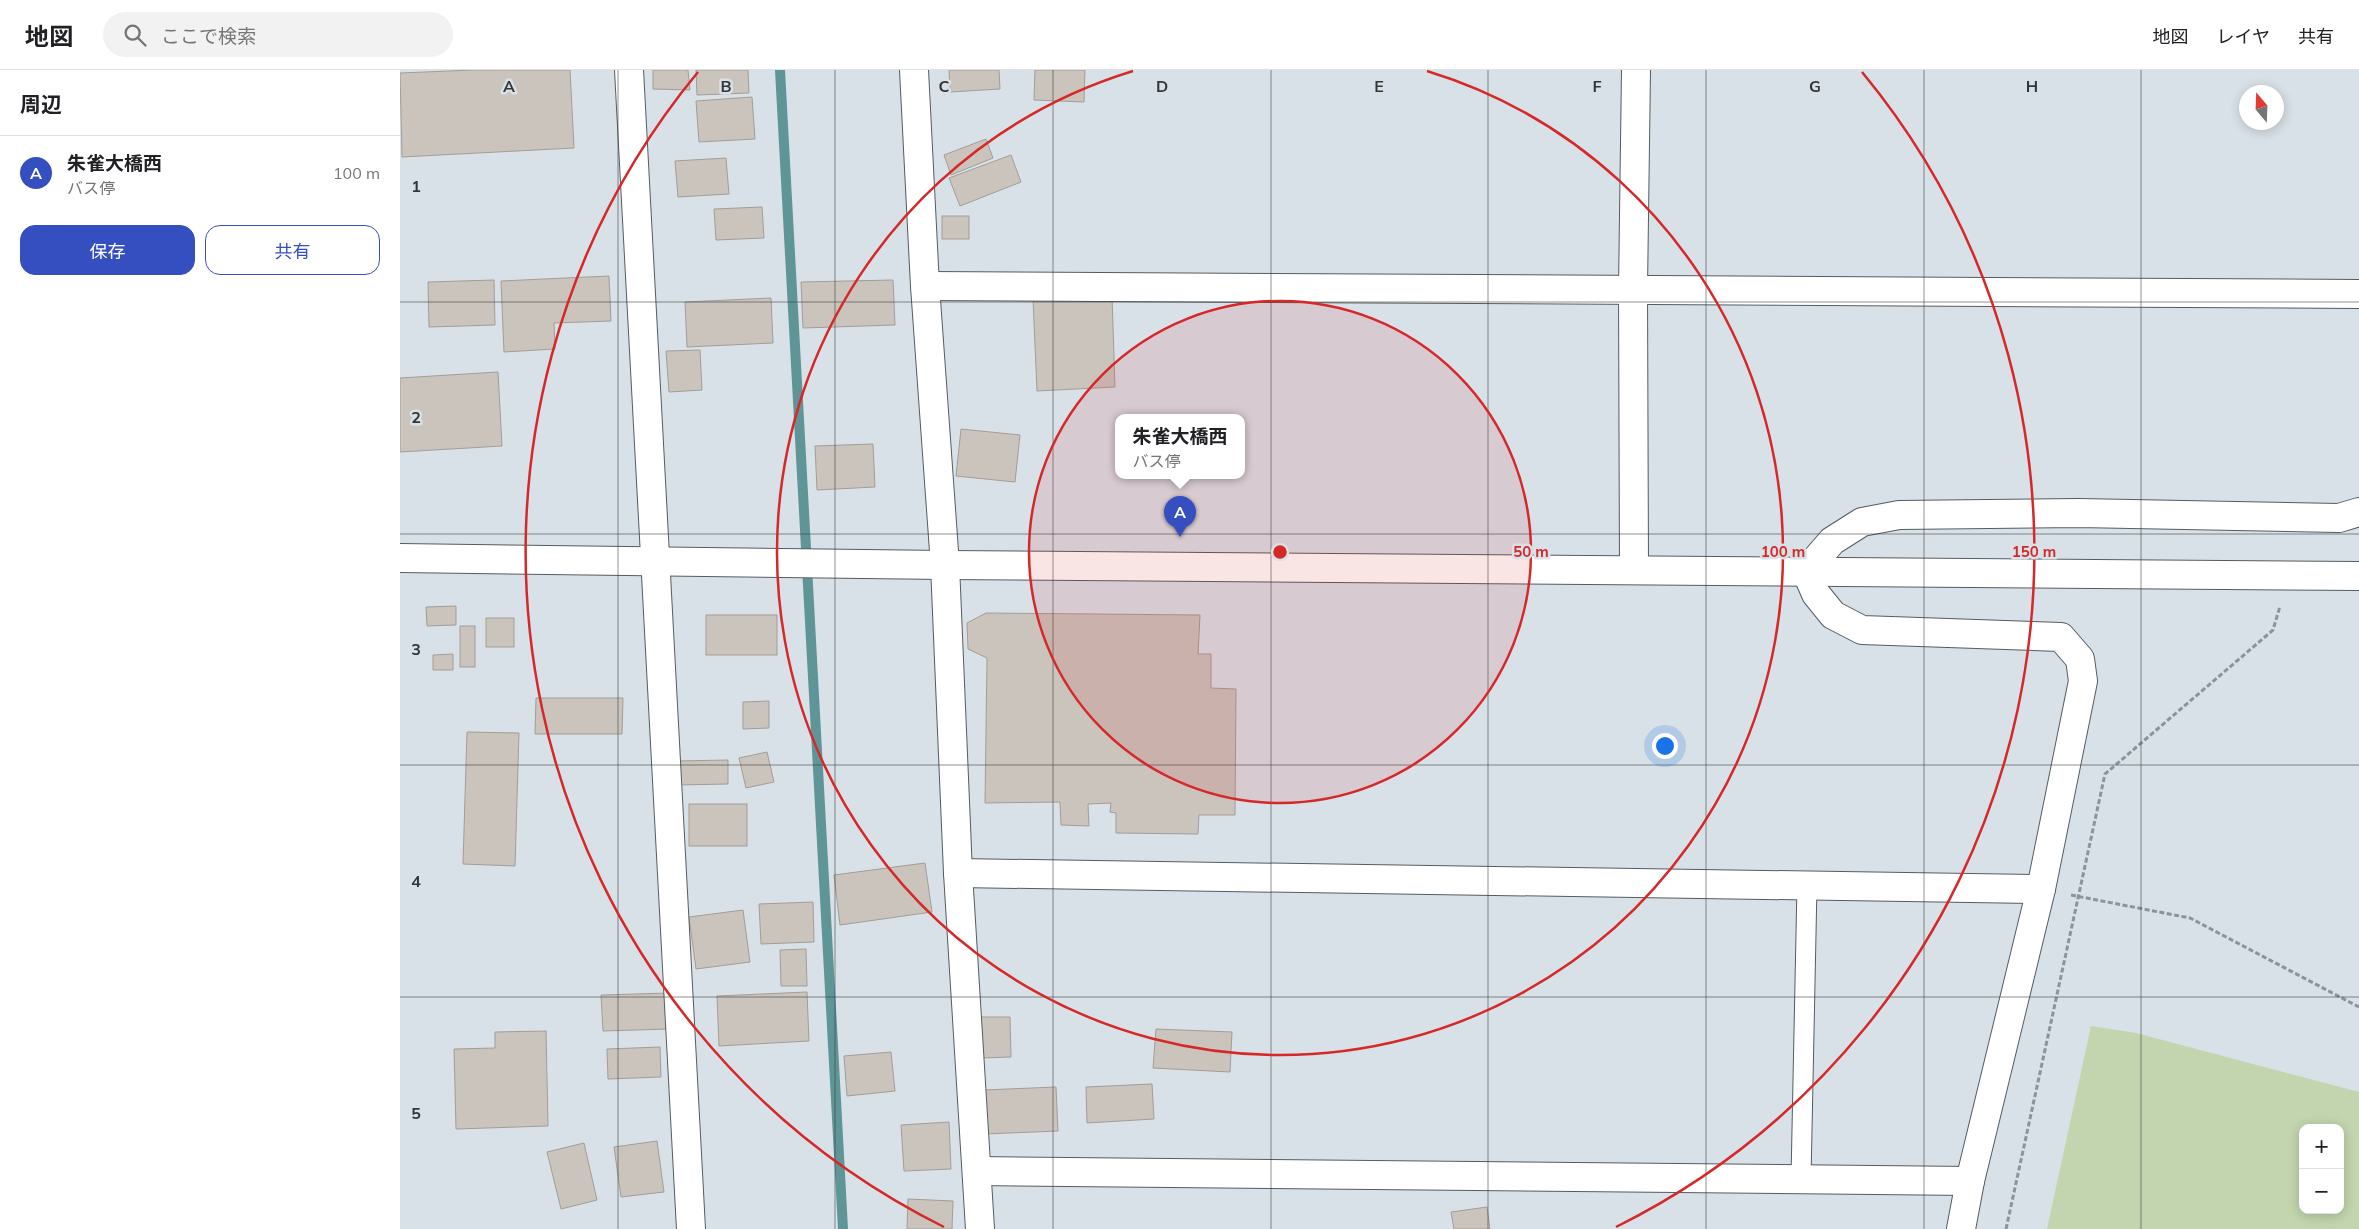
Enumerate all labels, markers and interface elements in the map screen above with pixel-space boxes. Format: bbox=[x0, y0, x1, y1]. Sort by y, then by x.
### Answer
search box bbox=[103, 12, 453, 57]
text: 地図 bbox=[25, 21, 73, 51]
icon: search bbox=[121, 21, 149, 49]
text: ここで検索 bbox=[161, 24, 256, 48]
text: 地図 bbox=[2153, 25, 2189, 48]
text: レイヤ bbox=[2217, 25, 2270, 48]
text: 共有 bbox=[2298, 25, 2334, 48]
text: A bbox=[503, 76, 515, 96]
text: B bbox=[720, 76, 732, 96]
text: C bbox=[939, 76, 950, 96]
text: D bbox=[1156, 76, 1168, 96]
text: E bbox=[1374, 76, 1384, 96]
text: F bbox=[1592, 76, 1602, 96]
text: G bbox=[1809, 76, 1821, 96]
text: H bbox=[2026, 76, 2038, 96]
north arrow bbox=[2239, 85, 2284, 130]
text: 周辺 bbox=[20, 91, 62, 117]
text: 朱雀大橋西 bbox=[67, 151, 162, 175]
text: A bbox=[30, 163, 42, 183]
text: 100 m bbox=[333, 163, 380, 183]
text: 1 bbox=[411, 176, 421, 196]
text: バス停 bbox=[67, 178, 115, 198]
button: 保存 bbox=[20, 225, 195, 275]
button: 共有 bbox=[205, 225, 380, 275]
text: 2 bbox=[411, 407, 421, 427]
popup bbox=[1115, 414, 1245, 479]
text: 朱雀大橋西 bbox=[1132, 424, 1228, 448]
text: バス停 bbox=[1132, 451, 1181, 471]
pin: A bbox=[1164, 496, 1196, 537]
text: 50 m bbox=[1513, 542, 1549, 561]
text: 100 m bbox=[1761, 542, 1805, 561]
text: 150 m bbox=[2012, 542, 2056, 561]
centre of rings bbox=[1271, 543, 1289, 561]
text: 3 bbox=[411, 639, 421, 659]
your location bbox=[1652, 733, 1678, 759]
text: 4 bbox=[411, 871, 421, 891]
text: 5 bbox=[411, 1103, 421, 1123]
map controls bbox=[2299, 1124, 2344, 1214]
button: + bbox=[2299, 1124, 2344, 1169]
button: − bbox=[2299, 1169, 2344, 1214]

